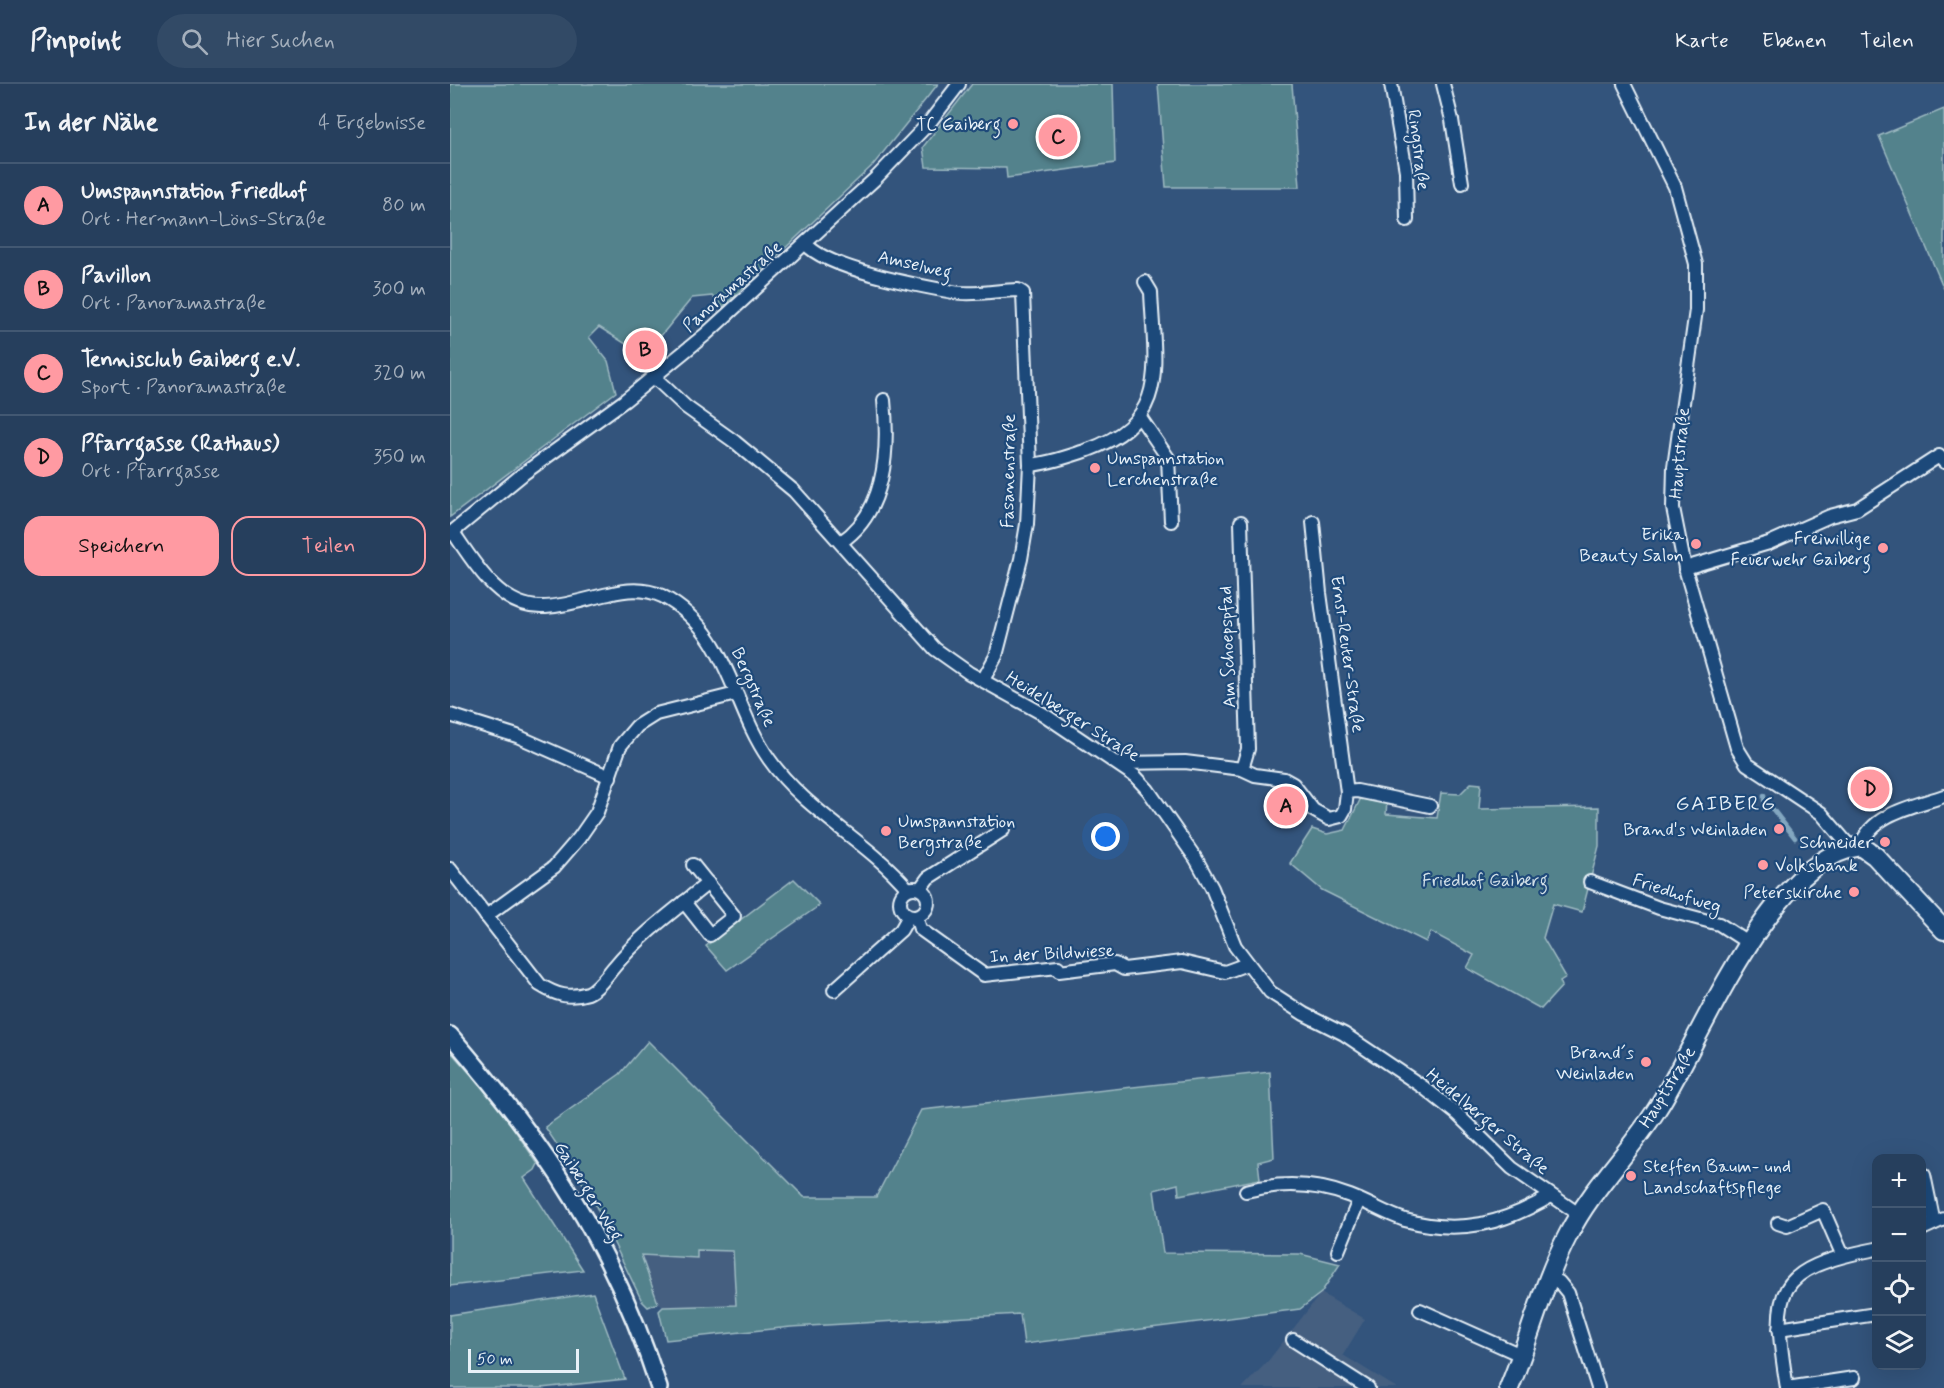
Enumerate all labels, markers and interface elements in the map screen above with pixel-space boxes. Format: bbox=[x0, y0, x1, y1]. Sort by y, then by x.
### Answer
search box bbox=[157, 14, 577, 68]
text: Pinpoint bbox=[30, 23, 121, 60]
icon: search bbox=[178, 25, 211, 58]
text: Hier suchen bbox=[226, 27, 335, 55]
text: Karte bbox=[1675, 27, 1729, 55]
text: Ebenen bbox=[1762, 27, 1827, 55]
text: Teilen bbox=[1860, 27, 1914, 55]
text: In der Nähe bbox=[24, 106, 158, 140]
street label: Ringstraße bbox=[1400, 108, 1435, 192]
text: 4 Ergebnisse bbox=[318, 110, 426, 137]
place label: TC Gaiberg bbox=[916, 113, 1001, 139]
pin: C bbox=[1038, 115, 1078, 160]
marker: TC Gaiberg bbox=[1006, 117, 1020, 131]
text: Umspannstation Friedhof bbox=[81, 178, 307, 206]
text: A bbox=[37, 192, 50, 219]
text: 80 m bbox=[382, 192, 426, 219]
text: Ort · Hermann-Löns-Straße bbox=[81, 206, 326, 233]
street label: Panoramastraße bbox=[678, 235, 788, 338]
street label: Amselweg bbox=[875, 245, 954, 287]
text: Pavillon bbox=[81, 262, 151, 290]
text: B bbox=[37, 276, 50, 303]
text: 300 m bbox=[372, 276, 426, 303]
text: Ort · Panoramastraße bbox=[81, 290, 266, 317]
pin: B bbox=[626, 328, 664, 372]
text: Tennisclub Gaiberg e.V. bbox=[81, 346, 300, 374]
text: C bbox=[36, 360, 51, 387]
text: 320 m bbox=[373, 360, 426, 387]
text: Sport · Panoramastraße bbox=[81, 374, 287, 401]
street label: Hauptstraße bbox=[1664, 406, 1696, 500]
street label: Fasanenstraße bbox=[996, 413, 1022, 528]
text: Pfarrgasse (Rathaus) bbox=[81, 430, 279, 458]
text: D bbox=[37, 444, 50, 471]
text: 350 m bbox=[373, 444, 426, 471]
place label: Umspannstation Lerchenstraße bbox=[1107, 447, 1224, 492]
text: Ort · Pfarrgasse bbox=[81, 458, 220, 485]
marker: Umspannstation Lerchenstraße bbox=[1088, 461, 1102, 475]
button: Speichern bbox=[24, 516, 219, 576]
button: Teilen bbox=[231, 516, 426, 576]
place label: Erika Beauty Salon bbox=[1579, 523, 1684, 568]
place label: Freiwillige Feuerwehr Gaiberg bbox=[1730, 527, 1871, 574]
marker: Erika Beauty Salon bbox=[1689, 537, 1703, 551]
marker: Freiwillige Feuerwehr Gaiberg bbox=[1876, 541, 1890, 555]
street label: Ernst-Reuter-Straße bbox=[1324, 574, 1370, 734]
street label: Am Schoepspfad bbox=[1214, 586, 1242, 708]
street label: Bergstraße bbox=[724, 644, 781, 731]
street label: Heidelberger Straße bbox=[1000, 666, 1144, 770]
pin: D bbox=[1850, 766, 1890, 812]
pin: A bbox=[1266, 784, 1306, 828]
district label: GAIBERG bbox=[1676, 790, 1776, 818]
place label: Umspannstation Bergstraße bbox=[898, 810, 1015, 856]
place label: Brand's Weinladen bbox=[1623, 818, 1767, 842]
your location bbox=[1091, 822, 1120, 851]
marker: Brand's Weinladen bbox=[1772, 822, 1786, 836]
marker: Umspannstation Bergstraße bbox=[879, 824, 893, 838]
place label: Schneider bbox=[1799, 831, 1874, 855]
marker: Schneider bbox=[1878, 835, 1892, 849]
place label: Volksbank bbox=[1775, 854, 1858, 878]
marker: Volksbank bbox=[1756, 858, 1770, 872]
street label: Friedhofweg bbox=[1629, 868, 1724, 921]
park label: Friedhof Gaiberg bbox=[1422, 869, 1548, 895]
place label: Peterskirche bbox=[1744, 881, 1842, 905]
marker: Peterskirche bbox=[1847, 885, 1861, 899]
street label: In der Bildwiese bbox=[989, 939, 1115, 969]
place label: Brand´s Weinladen bbox=[1556, 1041, 1634, 1086]
street label: Hauptstraße bbox=[1634, 1042, 1702, 1133]
marker: Brand´s Weinladen bbox=[1639, 1055, 1653, 1069]
street label: Heidelberger Straße bbox=[1419, 1063, 1554, 1182]
street label: Gaiberger Weg bbox=[546, 1137, 628, 1247]
map controls bbox=[1872, 1154, 1926, 1370]
button: + bbox=[1872, 1154, 1926, 1208]
place label: Steffen Baum- und Landschaftspflege bbox=[1643, 1155, 1791, 1200]
marker: Steffen Baum- und Landschaftspflege bbox=[1624, 1169, 1638, 1183]
button: − bbox=[1872, 1208, 1926, 1262]
button: locate bbox=[1872, 1262, 1926, 1316]
button: layers bbox=[1872, 1316, 1926, 1370]
scale bar bbox=[468, 1346, 579, 1374]
text: 50 m bbox=[477, 1349, 513, 1370]

